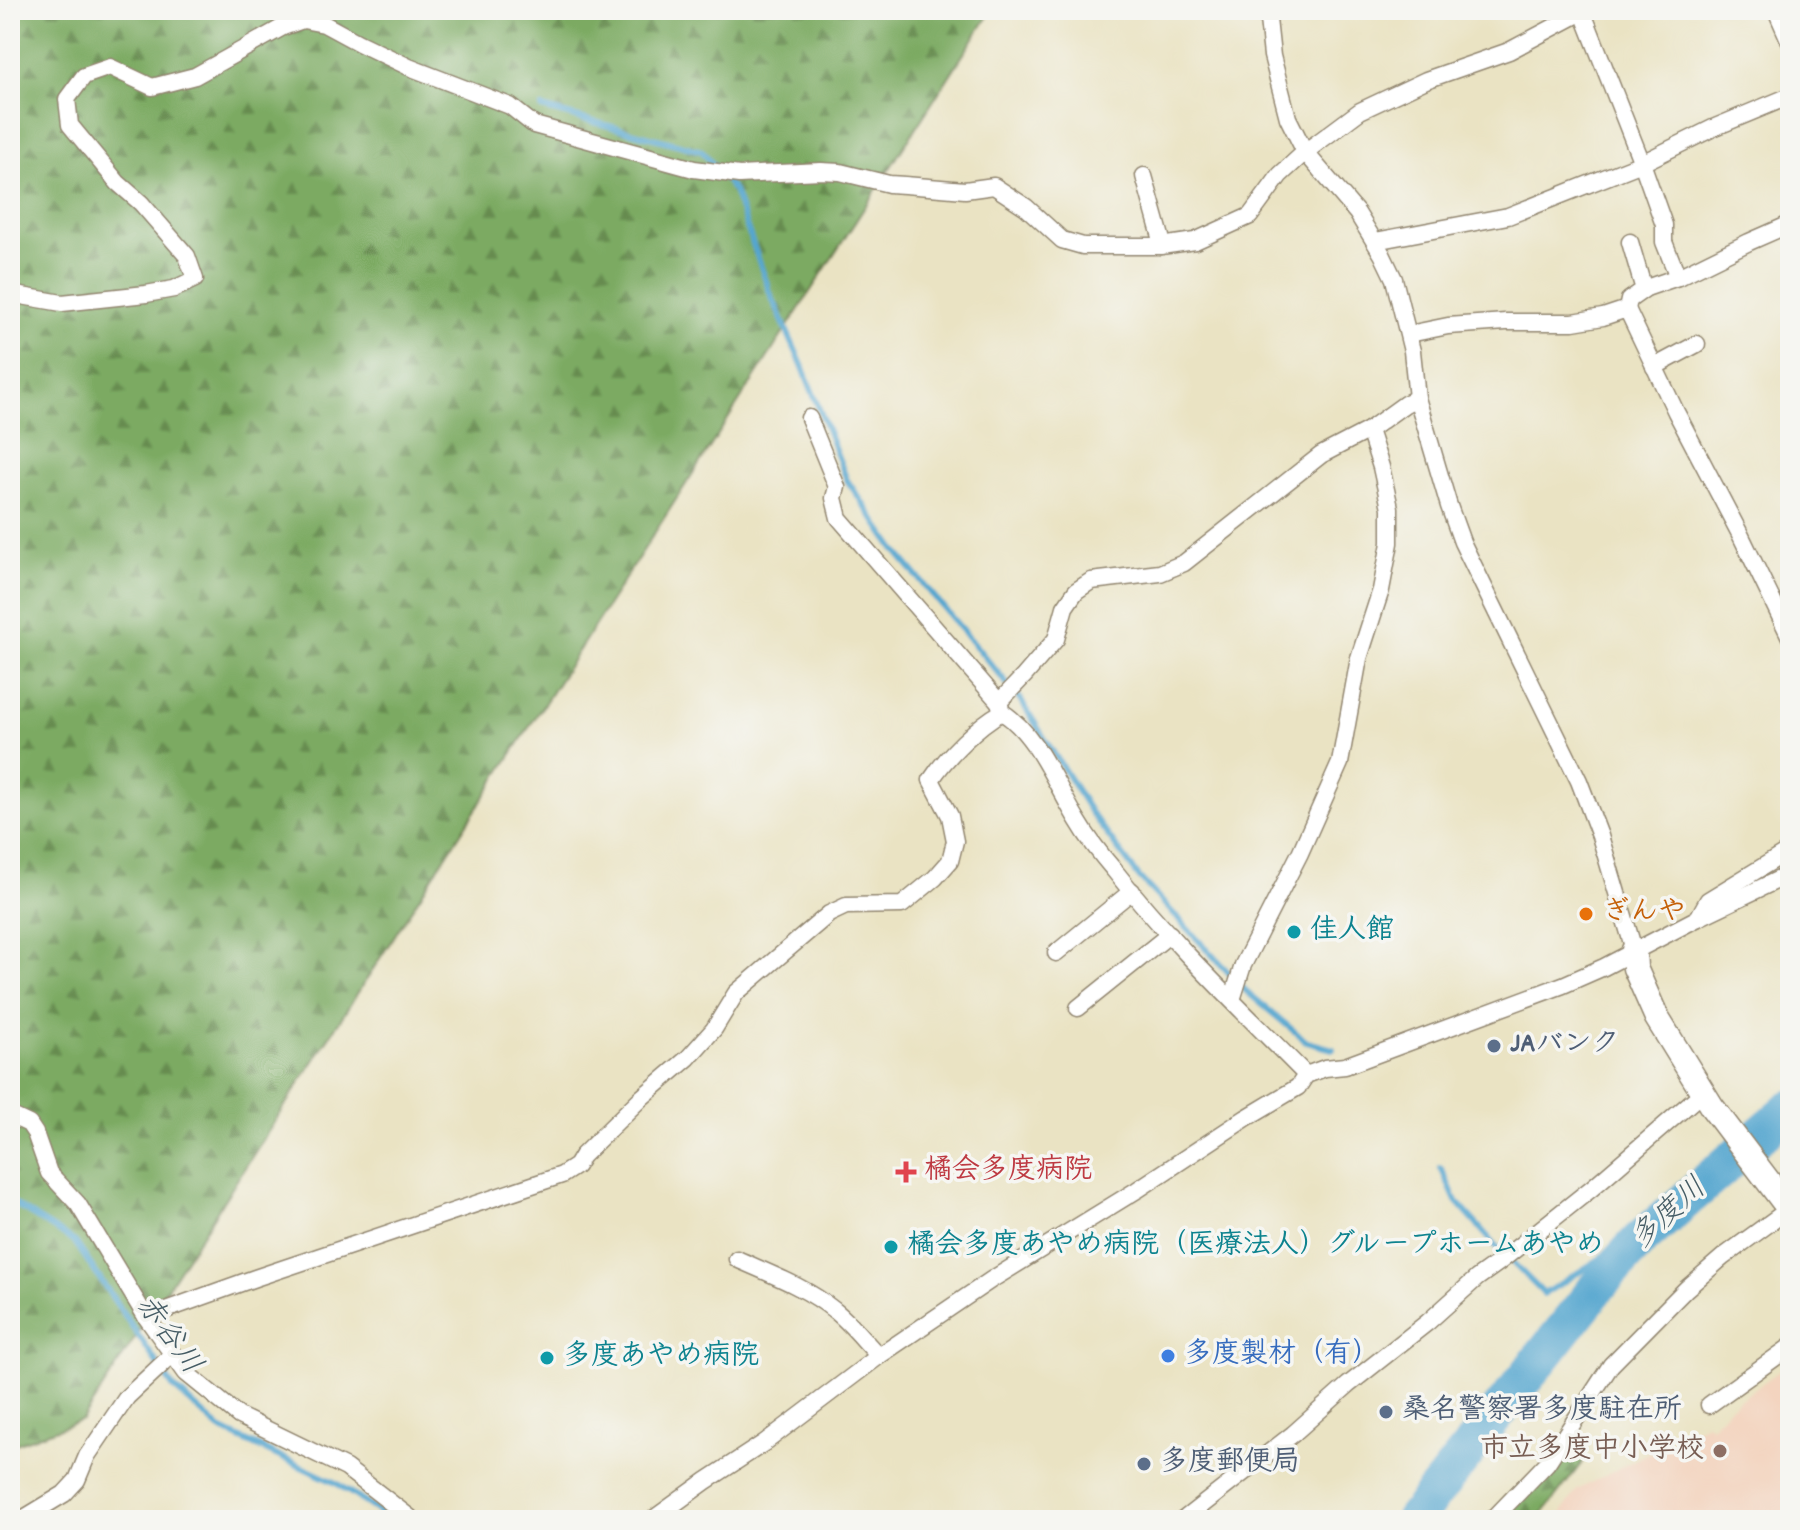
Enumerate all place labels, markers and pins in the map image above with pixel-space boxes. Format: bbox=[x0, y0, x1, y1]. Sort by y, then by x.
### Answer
place label: ぎんや bbox=[1602, 894, 1686, 934]
marker: ぎんや bbox=[1577, 905, 1595, 923]
place label: 佳人館 bbox=[1310, 912, 1394, 952]
marker: 佳人館 bbox=[1285, 923, 1303, 941]
place label: JAバンク bbox=[1510, 1026, 1619, 1066]
marker: JAバンク bbox=[1485, 1037, 1503, 1055]
place label: 橘会多度病院 bbox=[924, 1152, 1092, 1192]
marker: 橘会多度病院 bbox=[895, 1161, 917, 1183]
place label: 橘会多度あやめ病院（医療法人）グループホームあやめ bbox=[907, 1227, 1604, 1267]
marker: 橘会多度あやめ病院（医療法人）グループホームあやめ bbox=[882, 1238, 900, 1256]
place label: 多度製材（有） bbox=[1184, 1336, 1380, 1376]
place label: 多度あやめ病院 bbox=[563, 1338, 759, 1378]
marker: 多度製材（有） bbox=[1159, 1347, 1177, 1365]
marker: 多度あやめ病院 bbox=[538, 1349, 556, 1367]
place label: 桑名警察署多度駐在所 bbox=[1402, 1392, 1682, 1432]
marker: 桑名警察署多度駐在所 bbox=[1377, 1403, 1395, 1421]
place label: 市立多度中小学校 bbox=[1480, 1431, 1704, 1471]
marker: 市立多度中小学校 bbox=[1711, 1442, 1729, 1460]
place label: 多度郵便局 bbox=[1160, 1444, 1300, 1484]
marker: 多度郵便局 bbox=[1135, 1455, 1153, 1473]

